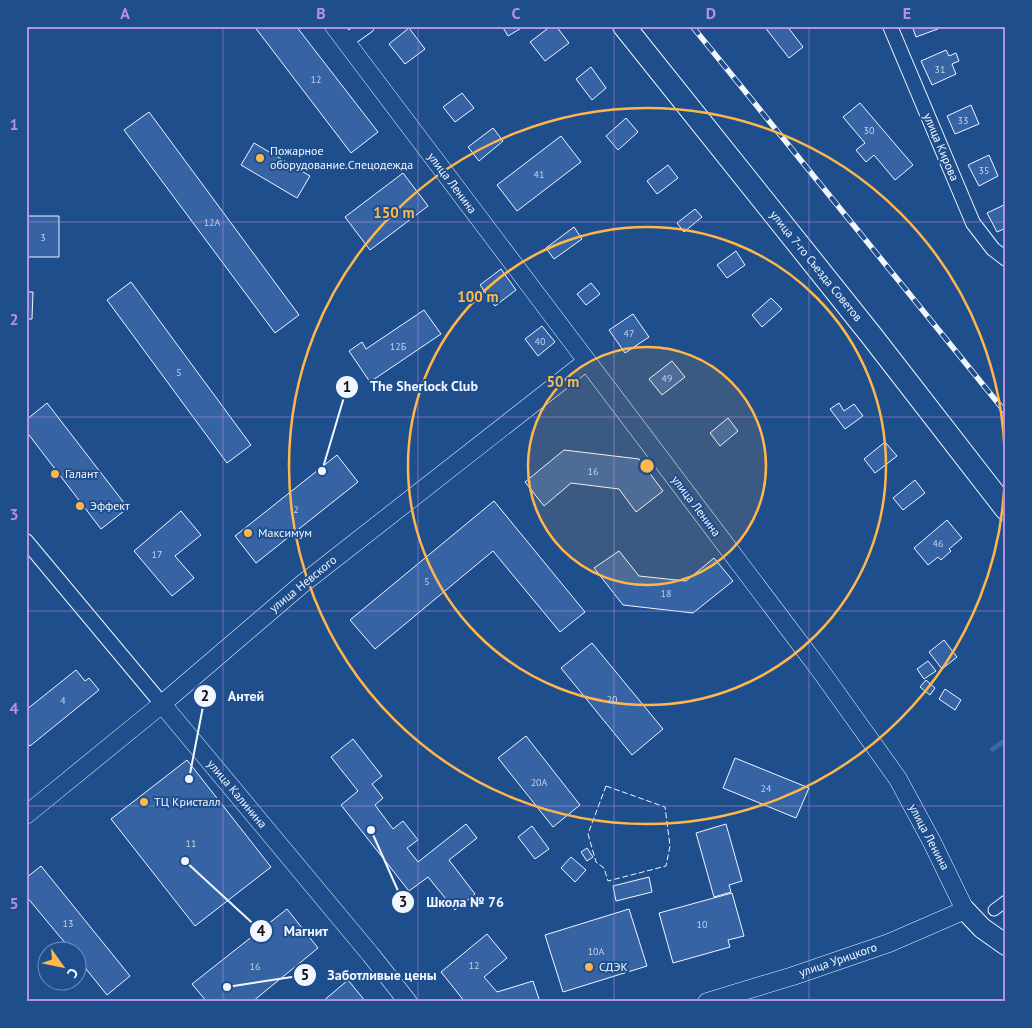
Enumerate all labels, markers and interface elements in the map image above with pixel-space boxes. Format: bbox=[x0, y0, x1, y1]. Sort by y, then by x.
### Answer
text: A bbox=[120, 3, 130, 23]
text: B bbox=[316, 3, 326, 23]
text: C bbox=[512, 3, 521, 23]
text: D bbox=[706, 3, 716, 23]
text: E bbox=[903, 3, 911, 23]
house number: 31 bbox=[935, 63, 945, 76]
house number: 12 bbox=[311, 73, 321, 86]
street label: улица Кирова bbox=[920, 111, 963, 183]
text: 1 bbox=[9, 114, 19, 134]
house number: 33 bbox=[958, 114, 968, 127]
house number: 30 bbox=[864, 124, 875, 137]
place label: Пожарное оборудование.Спецодежда bbox=[270, 143, 413, 172]
street label: улица Ленина bbox=[425, 149, 480, 216]
marker: Пожарное оборудование.Спецодежда bbox=[254, 152, 266, 164]
house number: 35 bbox=[979, 164, 989, 177]
house number: 41 bbox=[534, 168, 544, 181]
text: 150 m bbox=[373, 203, 415, 222]
street label: улица 7-го Съезда Советов bbox=[767, 207, 866, 324]
house number: 12А bbox=[204, 216, 221, 229]
house number: 3 bbox=[40, 231, 46, 244]
text: 100 m bbox=[457, 287, 499, 306]
text: 2 bbox=[9, 309, 19, 329]
house number: 47 bbox=[624, 327, 634, 340]
house number: 40 bbox=[535, 335, 546, 348]
house number: 12Б bbox=[390, 340, 407, 353]
house number: 5 bbox=[176, 366, 182, 379]
callout: The Sherlock Club bbox=[334, 372, 488, 401]
text: 50 m bbox=[547, 372, 579, 391]
house number: 49 bbox=[662, 372, 672, 385]
text: 1 bbox=[343, 377, 351, 396]
text: The Sherlock Club bbox=[370, 377, 478, 395]
centre of rings bbox=[638, 457, 656, 475]
house number: 16 bbox=[588, 465, 598, 478]
place label: Галант bbox=[65, 466, 98, 481]
marker: Галант bbox=[49, 468, 61, 480]
street label: улица Ленина bbox=[669, 472, 724, 539]
place label: Эффект bbox=[90, 498, 130, 513]
marker: Эффект bbox=[74, 500, 86, 512]
house number: 2 bbox=[293, 503, 299, 516]
text: 3 bbox=[9, 504, 19, 524]
place label: Максимум bbox=[258, 525, 312, 540]
marker: Максимум bbox=[242, 527, 254, 539]
house number: 46 bbox=[933, 537, 943, 550]
house number: 17 bbox=[152, 548, 162, 561]
street label: улица Невского bbox=[266, 552, 339, 615]
house number: 5 bbox=[424, 575, 430, 588]
house number: 18 bbox=[661, 587, 671, 600]
callout: Антей bbox=[193, 681, 274, 710]
text: 2 bbox=[201, 686, 209, 705]
text: Антей bbox=[228, 687, 264, 705]
house number: 20 bbox=[607, 693, 618, 706]
house number: 4 bbox=[60, 694, 66, 707]
text: 4 bbox=[9, 698, 19, 718]
street label: улица Калинина bbox=[204, 756, 270, 831]
house number: 20А bbox=[531, 776, 548, 789]
house number: 24 bbox=[761, 782, 772, 795]
place label: ТЦ Кристалл bbox=[154, 794, 221, 809]
marker: ТЦ Кристалл bbox=[138, 796, 150, 808]
street label: улица Ленина bbox=[906, 801, 953, 872]
house number: 11 bbox=[186, 837, 196, 850]
callout: Школа № 76 bbox=[391, 888, 514, 917]
text: 3 bbox=[399, 892, 407, 911]
text: 5 bbox=[9, 893, 19, 913]
text: Школа № 76 bbox=[426, 893, 504, 911]
callout: Магнит bbox=[248, 916, 338, 945]
house number: 13 bbox=[63, 917, 73, 930]
house number: 10 bbox=[697, 918, 708, 931]
text: 4 bbox=[257, 921, 266, 940]
text: Магнит bbox=[284, 922, 328, 940]
street label: улица Урицкого bbox=[797, 939, 879, 980]
north arrow bbox=[38, 940, 88, 990]
house number: 10А bbox=[588, 945, 605, 958]
house number: 12 bbox=[469, 959, 479, 972]
place label: СДЭК bbox=[599, 959, 628, 974]
house number: 16 bbox=[250, 960, 260, 973]
callout: Заботливые цены bbox=[292, 961, 446, 990]
marker: СДЭК bbox=[583, 961, 595, 973]
text: С bbox=[63, 965, 83, 981]
text: 5 bbox=[301, 965, 309, 984]
text: Заботливые цены bbox=[327, 966, 437, 984]

